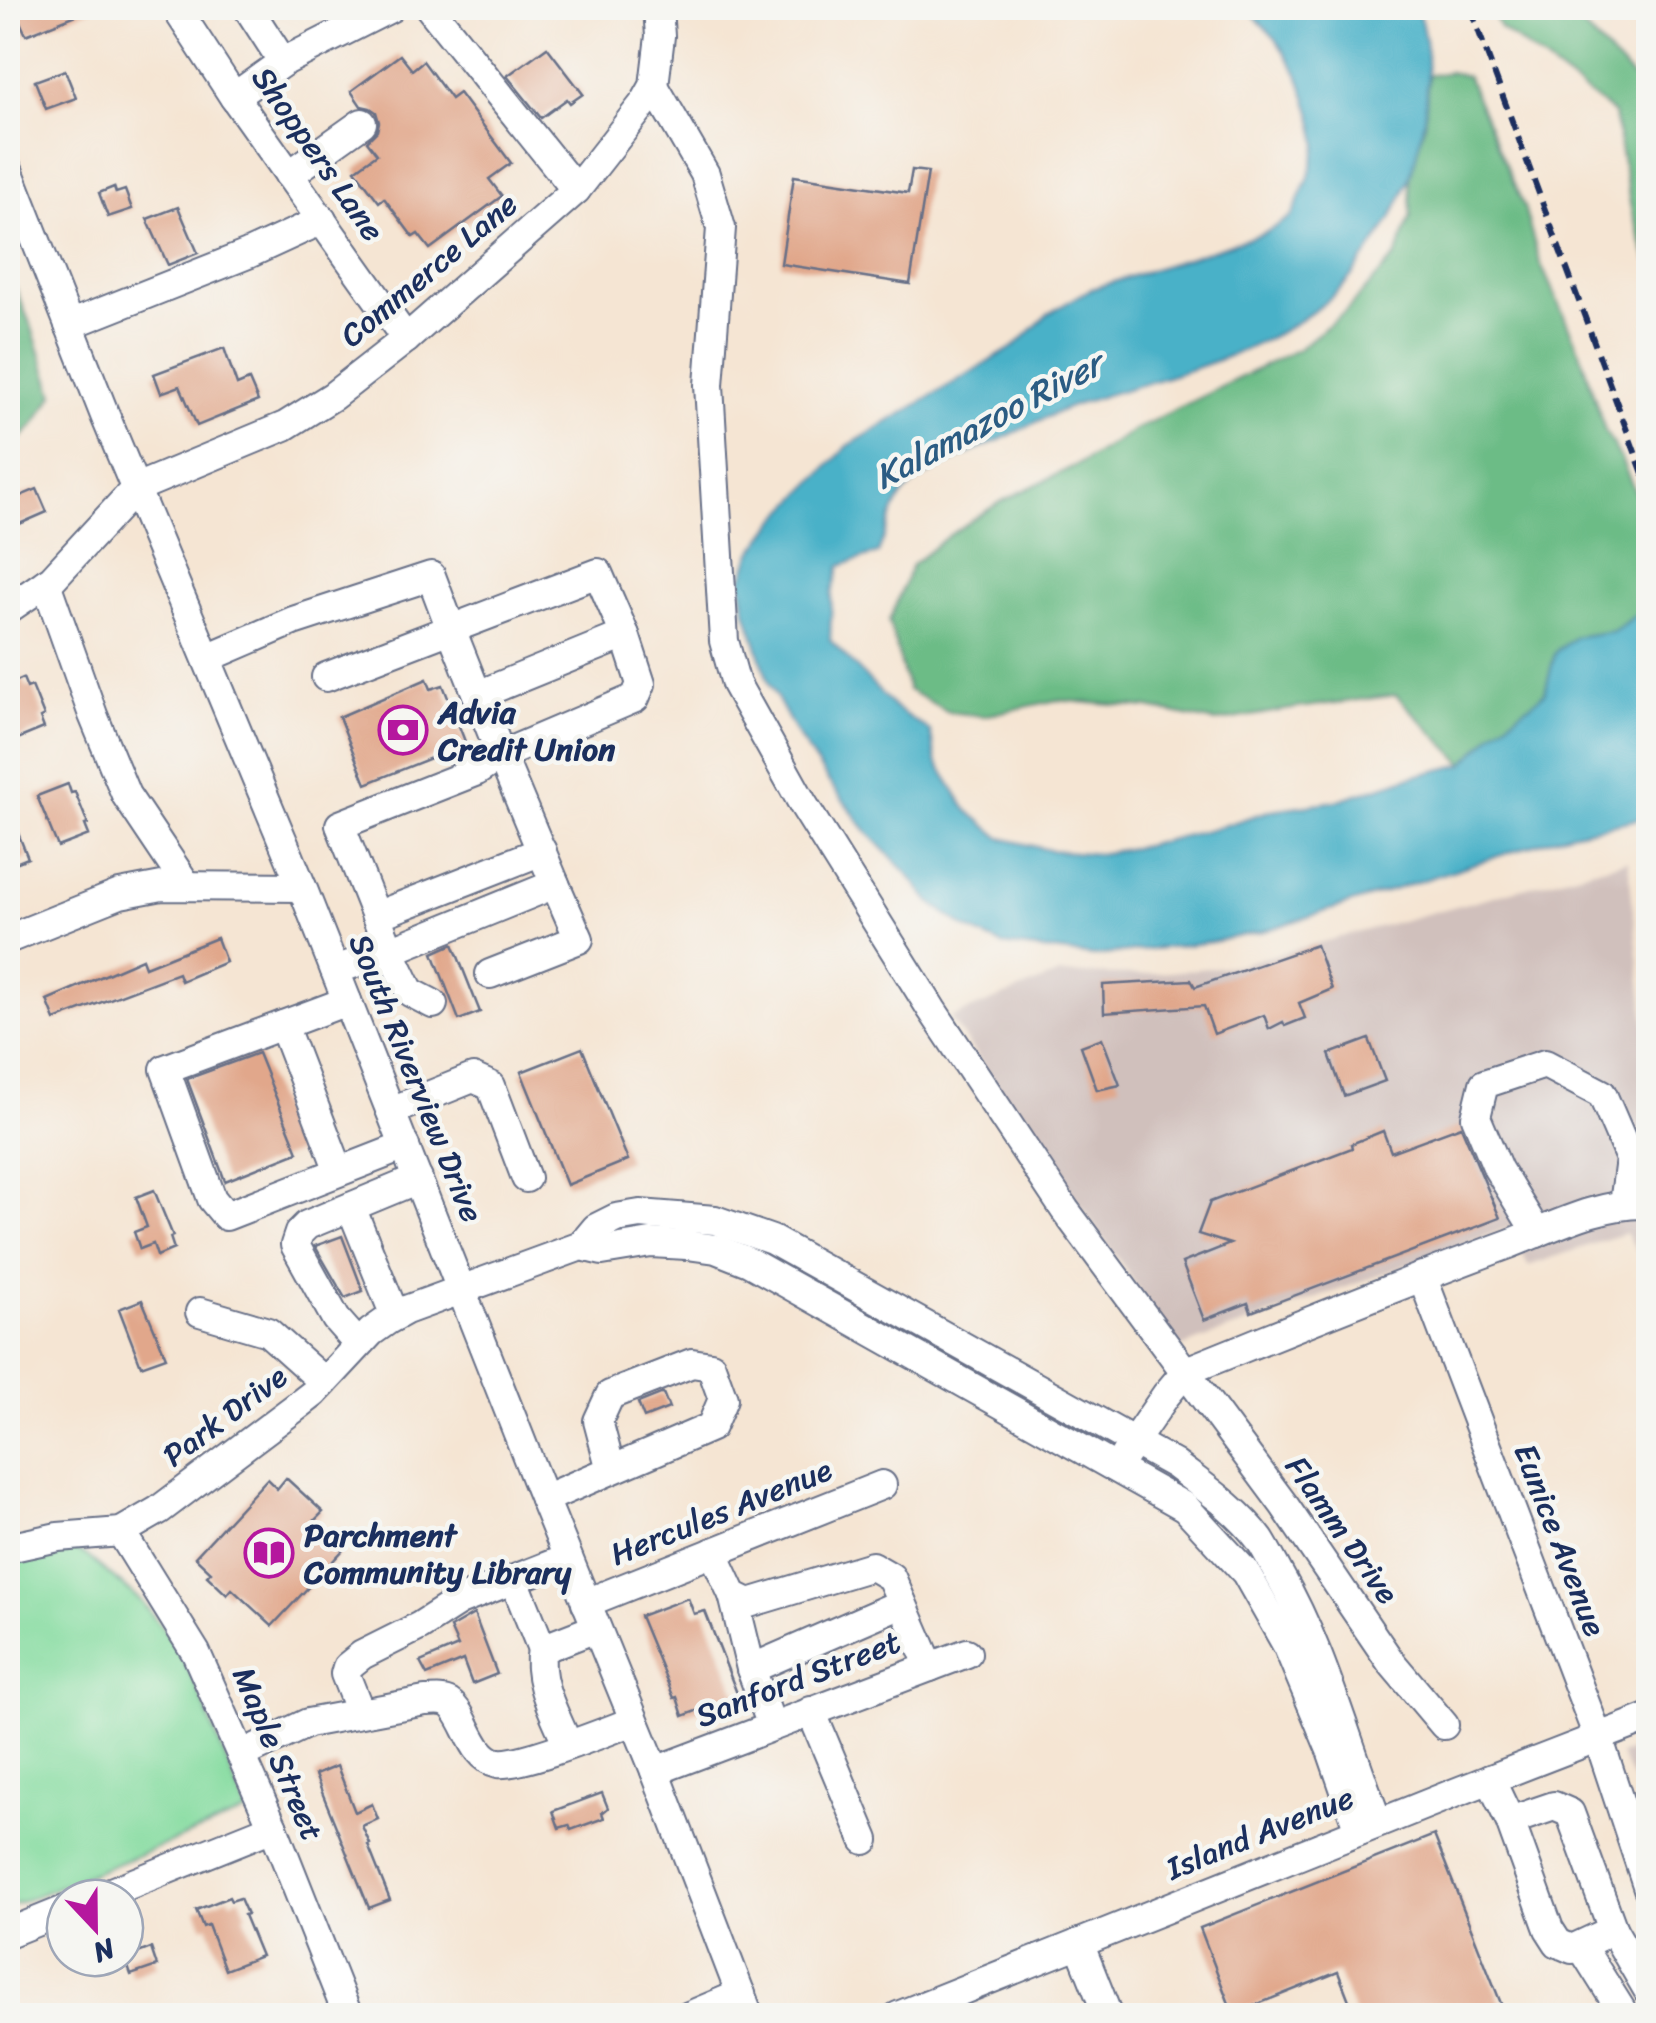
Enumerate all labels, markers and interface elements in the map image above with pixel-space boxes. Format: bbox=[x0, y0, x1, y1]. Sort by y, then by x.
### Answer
street label: Shoppers Lane bbox=[236, 54, 400, 254]
street label: Commerce Lane bbox=[327, 178, 531, 362]
water label: Kalamazoo River bbox=[862, 330, 1120, 506]
place label: Advia Credit Union bbox=[436, 684, 616, 778]
bank icon: Advia Credit Union bbox=[377, 704, 429, 756]
street label: South Riverview Drive bbox=[332, 925, 500, 1231]
street label: Park Drive bbox=[150, 1350, 300, 1482]
street label: Eunice Avenue bbox=[1497, 1435, 1623, 1645]
street label: Hercules Avenue bbox=[601, 1442, 841, 1582]
street label: Flamm Drive bbox=[1269, 1443, 1415, 1617]
place label: Parchment Community Library bbox=[303, 1507, 572, 1601]
library icon: Parchment Community Library bbox=[243, 1527, 295, 1579]
street label: Sanford Street bbox=[687, 1614, 909, 1744]
street label: Maple Street bbox=[216, 1658, 340, 1850]
street label: Island Avenue bbox=[1156, 1769, 1363, 1897]
north arrow bbox=[45, 1878, 145, 1978]
text: N bbox=[85, 1924, 123, 1977]

